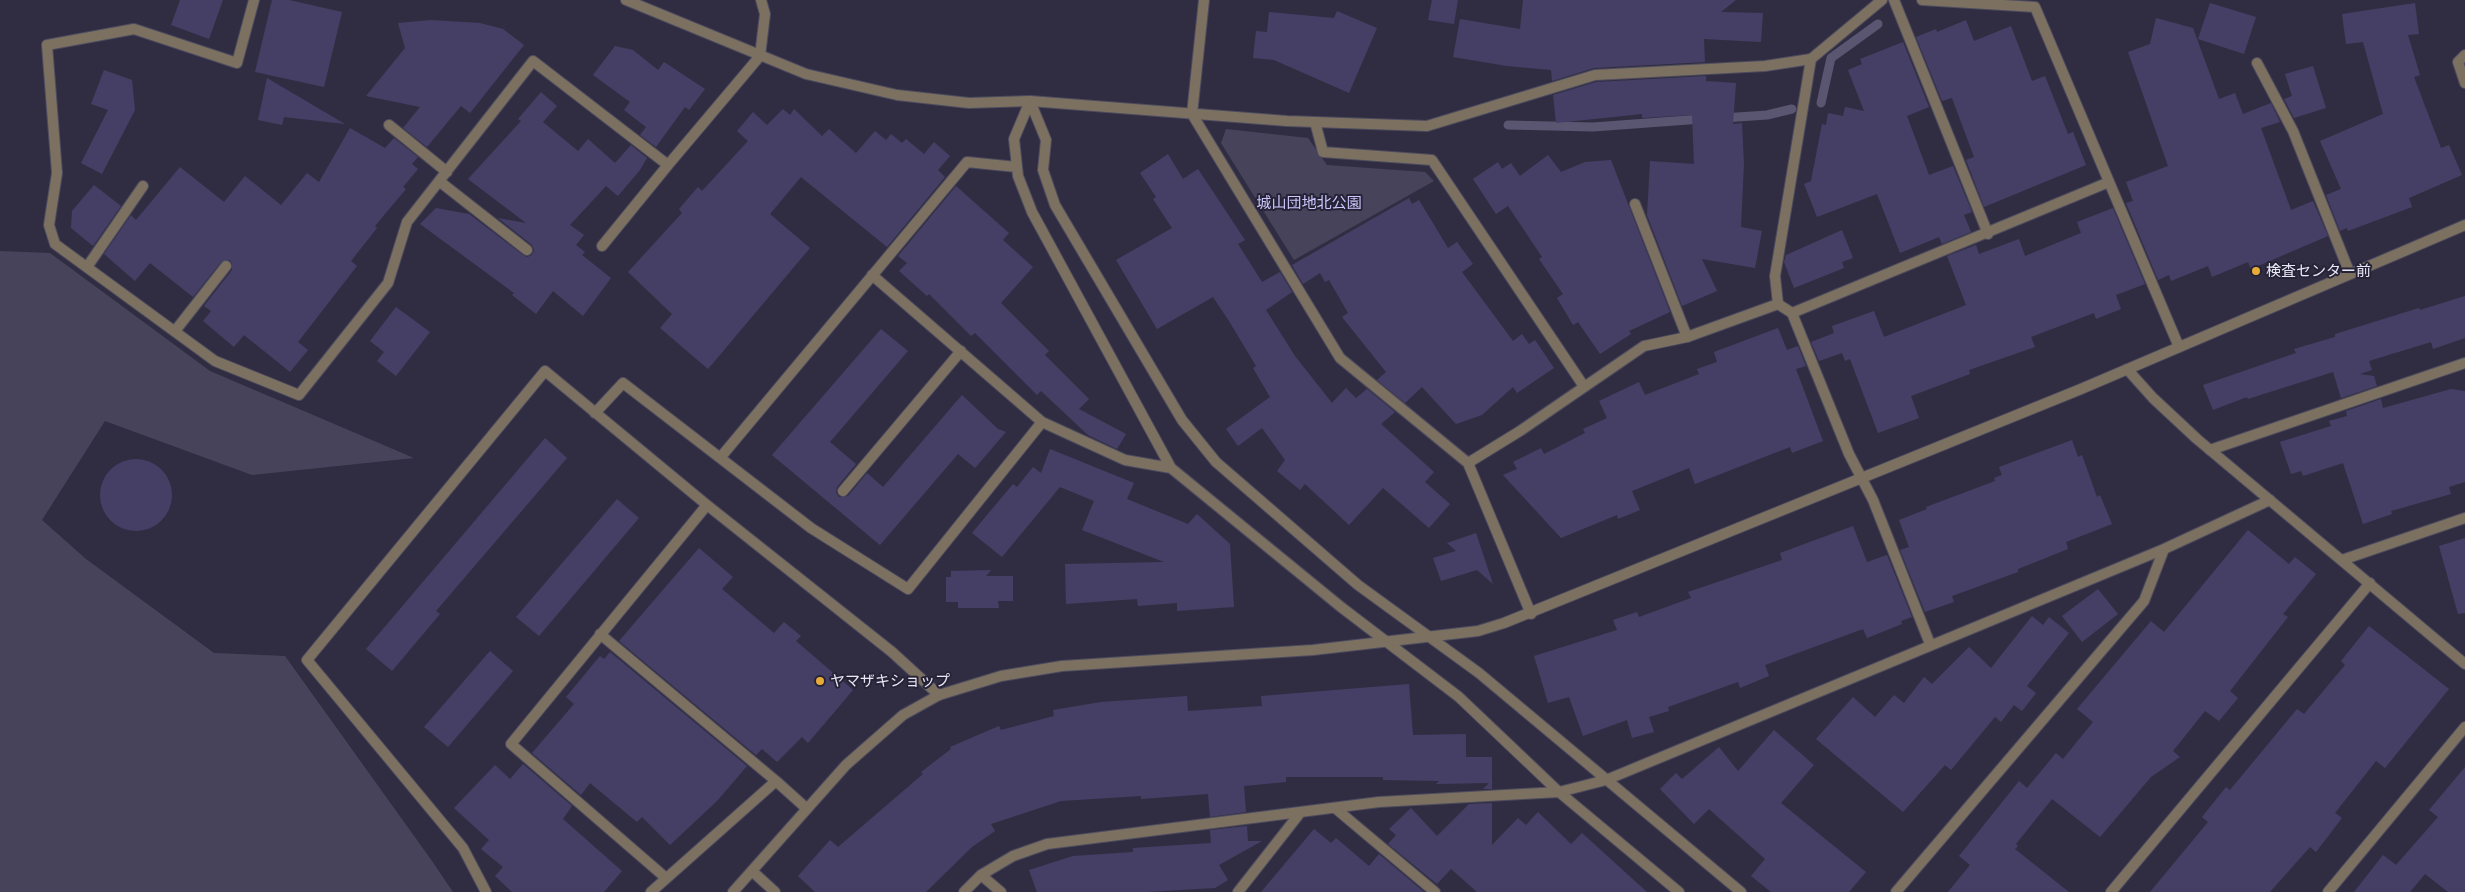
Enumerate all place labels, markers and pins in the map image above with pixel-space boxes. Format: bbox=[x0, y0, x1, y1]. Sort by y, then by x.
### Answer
place label: 検査センター前 bbox=[2266, 262, 2371, 280]
marker: 検査センター前 bbox=[2250, 265, 2262, 277]
place label: ヤマザキショップ bbox=[830, 672, 950, 690]
marker: ヤマザキショップ bbox=[814, 675, 826, 687]

